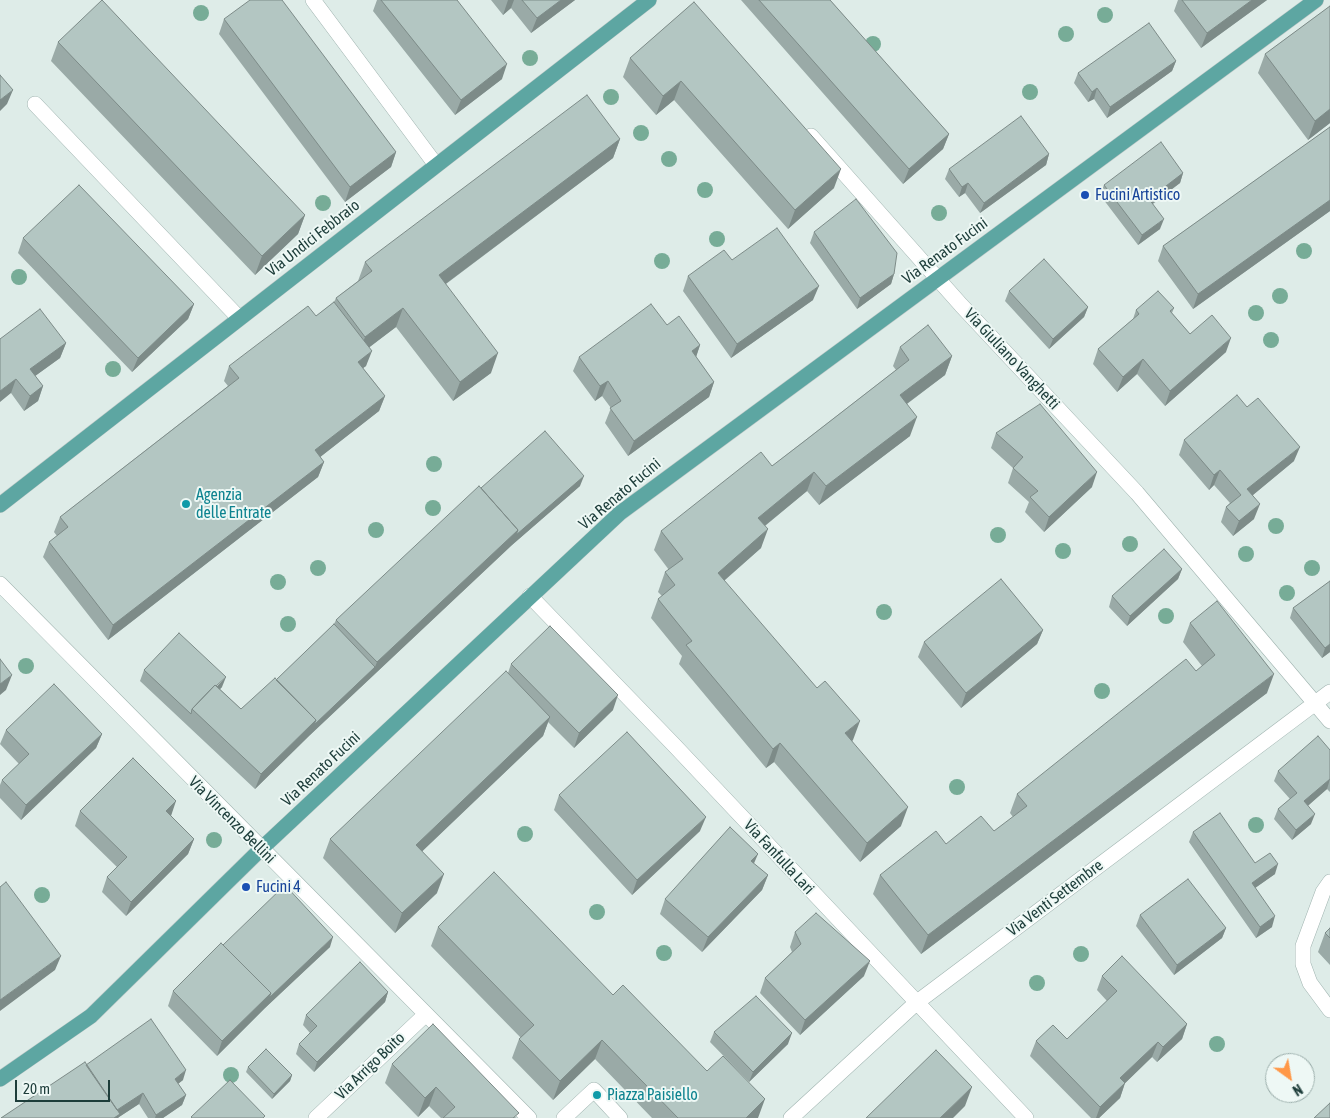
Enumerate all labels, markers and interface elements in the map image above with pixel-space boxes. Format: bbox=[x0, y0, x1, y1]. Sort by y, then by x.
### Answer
place label: Fucini Artistico bbox=[1095, 185, 1180, 205]
marker: Fucini Artistico bbox=[1079, 189, 1091, 201]
street label: Via Undici Febbraio bbox=[263, 196, 363, 280]
street label: Via Renato Fucini bbox=[899, 214, 991, 288]
street label: Via Giuliano Vanghetti bbox=[960, 304, 1064, 414]
street label: Via Renato Fucini bbox=[575, 454, 665, 534]
place label: Agenzia delle Entrate bbox=[196, 485, 271, 523]
marker: Agenzia delle Entrate bbox=[180, 498, 192, 510]
street label: Via Renato Fucini bbox=[278, 728, 364, 810]
street label: Via Vincenzo Bellini bbox=[185, 773, 279, 867]
street label: Via Fanfulla Lari bbox=[740, 816, 818, 898]
street label: Via Venti Settembre bbox=[1003, 856, 1107, 940]
place label: Fucini 4 bbox=[256, 877, 301, 897]
marker: Fucini 4 bbox=[240, 881, 252, 893]
street label: Via Arrigo Boito bbox=[331, 1028, 409, 1104]
north arrow bbox=[1265, 1053, 1315, 1103]
scale bar bbox=[18, 1070, 112, 1102]
text: 20 m bbox=[23, 1080, 50, 1097]
text: N bbox=[1290, 1081, 1305, 1099]
place label: Piazza Paisiello bbox=[607, 1085, 698, 1105]
marker: Piazza Paisiello bbox=[591, 1089, 603, 1101]

